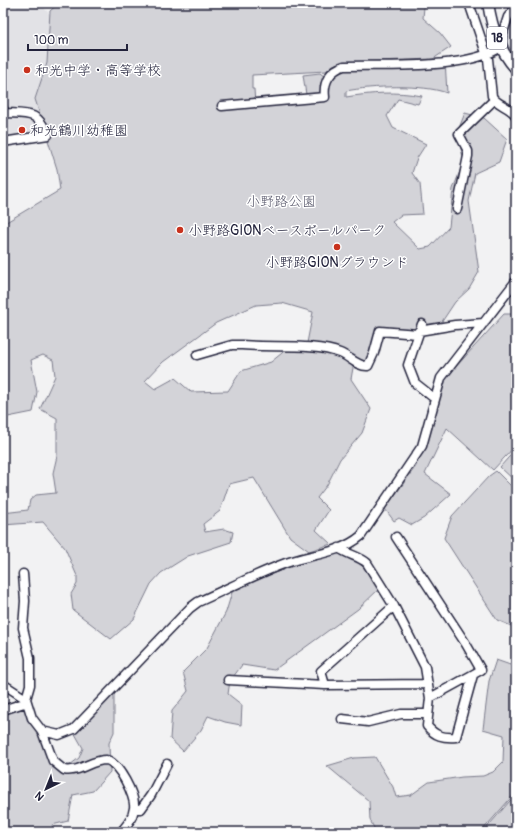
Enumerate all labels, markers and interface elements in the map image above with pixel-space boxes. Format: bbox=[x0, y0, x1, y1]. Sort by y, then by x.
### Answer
scale bar bbox=[28, 26, 127, 52]
road number: 18 bbox=[487, 27, 507, 49]
text: 100 m bbox=[34, 33, 69, 48]
place label: 和光中学・高等学校 bbox=[35, 62, 161, 79]
marker: 和光中学・高等学校 bbox=[22, 65, 32, 75]
place label: 和光鶴川幼稚園 bbox=[30, 122, 128, 139]
marker: 和光鶴川幼稚園 bbox=[17, 125, 27, 135]
park label: 小野路公園 bbox=[246, 193, 316, 210]
place label: 小野路GIONベースボールパーク bbox=[188, 222, 386, 239]
marker: 小野路GIONベースボールパーク bbox=[175, 225, 185, 235]
marker: 小野路GIONグラウンド bbox=[332, 242, 342, 252]
place label: 小野路GIONグラウンド bbox=[265, 254, 409, 271]
north arrow bbox=[26, 769, 66, 809]
text: N bbox=[32, 788, 47, 803]

